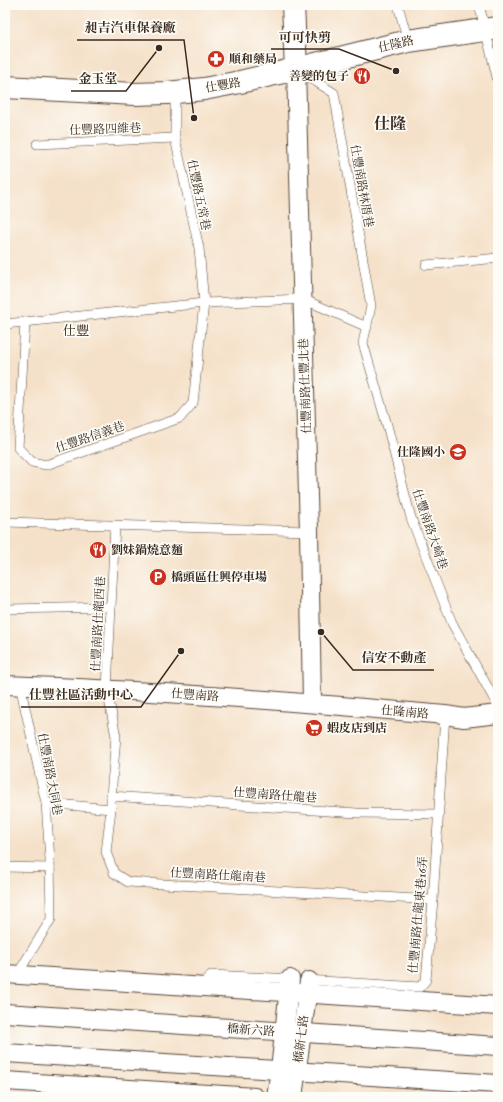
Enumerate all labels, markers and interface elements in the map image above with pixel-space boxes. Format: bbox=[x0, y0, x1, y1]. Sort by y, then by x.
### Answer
callout: 昶吉汽車保養廠 bbox=[77, 15, 184, 40]
text: 昶吉汽車保養廠 bbox=[84, 20, 176, 37]
callout: 可可快剪 bbox=[271, 24, 339, 49]
text: 可可快剪 bbox=[279, 30, 331, 47]
street label: 仕隆路 bbox=[377, 33, 415, 56]
pharmacy icon: 順和藥局 bbox=[206, 49, 226, 69]
place label: 順和藥局 bbox=[229, 52, 277, 67]
callout: 金玉堂 bbox=[71, 66, 126, 91]
restaurant icon: 善變的包子 bbox=[352, 66, 372, 86]
place label: 善變的包子 bbox=[289, 69, 349, 84]
text: 金玉堂 bbox=[78, 71, 118, 88]
street label: 仕豐路 bbox=[204, 75, 242, 96]
district label: 仕隆 bbox=[374, 115, 406, 135]
street label: 仕豐路四維巷 bbox=[69, 121, 141, 138]
street label: 仕豐南路林厝巷 bbox=[347, 143, 376, 229]
street label: 仕豐路五常巷 bbox=[184, 158, 213, 232]
district label: 仕豐 bbox=[63, 323, 89, 340]
street label: 仕豐南路仕豐北巷 bbox=[296, 338, 315, 434]
street label: 仕豐路信義巷 bbox=[54, 419, 127, 456]
school or university icon: 仕隆國小 bbox=[448, 442, 468, 462]
place label: 仕隆國小 bbox=[397, 445, 445, 460]
street label: 仕豐南路大崎巷 bbox=[409, 487, 450, 571]
restaurant icon: 劉妹鍋燒意麵 bbox=[88, 540, 108, 560]
place label: 劉妹鍋燒意麵 bbox=[111, 543, 183, 558]
parking icon: 橋頭區仕興停車場 bbox=[148, 567, 168, 587]
place label: 橋頭區仕興停車場 bbox=[171, 570, 267, 585]
street label: 仕豐南路仕龍西巷 bbox=[88, 576, 109, 672]
callout: 信安不動產 bbox=[353, 645, 434, 670]
text: 信安不動產 bbox=[361, 650, 427, 667]
callout: 仕豐社區活動中心 bbox=[21, 682, 141, 707]
street label: 仕豐南路 bbox=[170, 686, 219, 705]
text: 仕豐社區活動中心 bbox=[29, 687, 133, 704]
street label: 仕隆南路 bbox=[380, 703, 430, 722]
supermarket icon: 蝦皮店到店 bbox=[304, 718, 324, 738]
place label: 蝦皮店到店 bbox=[327, 721, 387, 736]
street label: 仕豐南路大同巷 bbox=[34, 731, 65, 817]
street label: 仕豐南路仕龍巷 bbox=[233, 785, 317, 806]
street label: 仕豐南路仕龍東巷16弄 bbox=[406, 856, 431, 974]
street label: 仕豐南路仕龍南巷 bbox=[170, 865, 266, 886]
street label: 橋新七路 bbox=[291, 1014, 312, 1064]
street label: 橋新六路 bbox=[226, 1021, 275, 1040]

